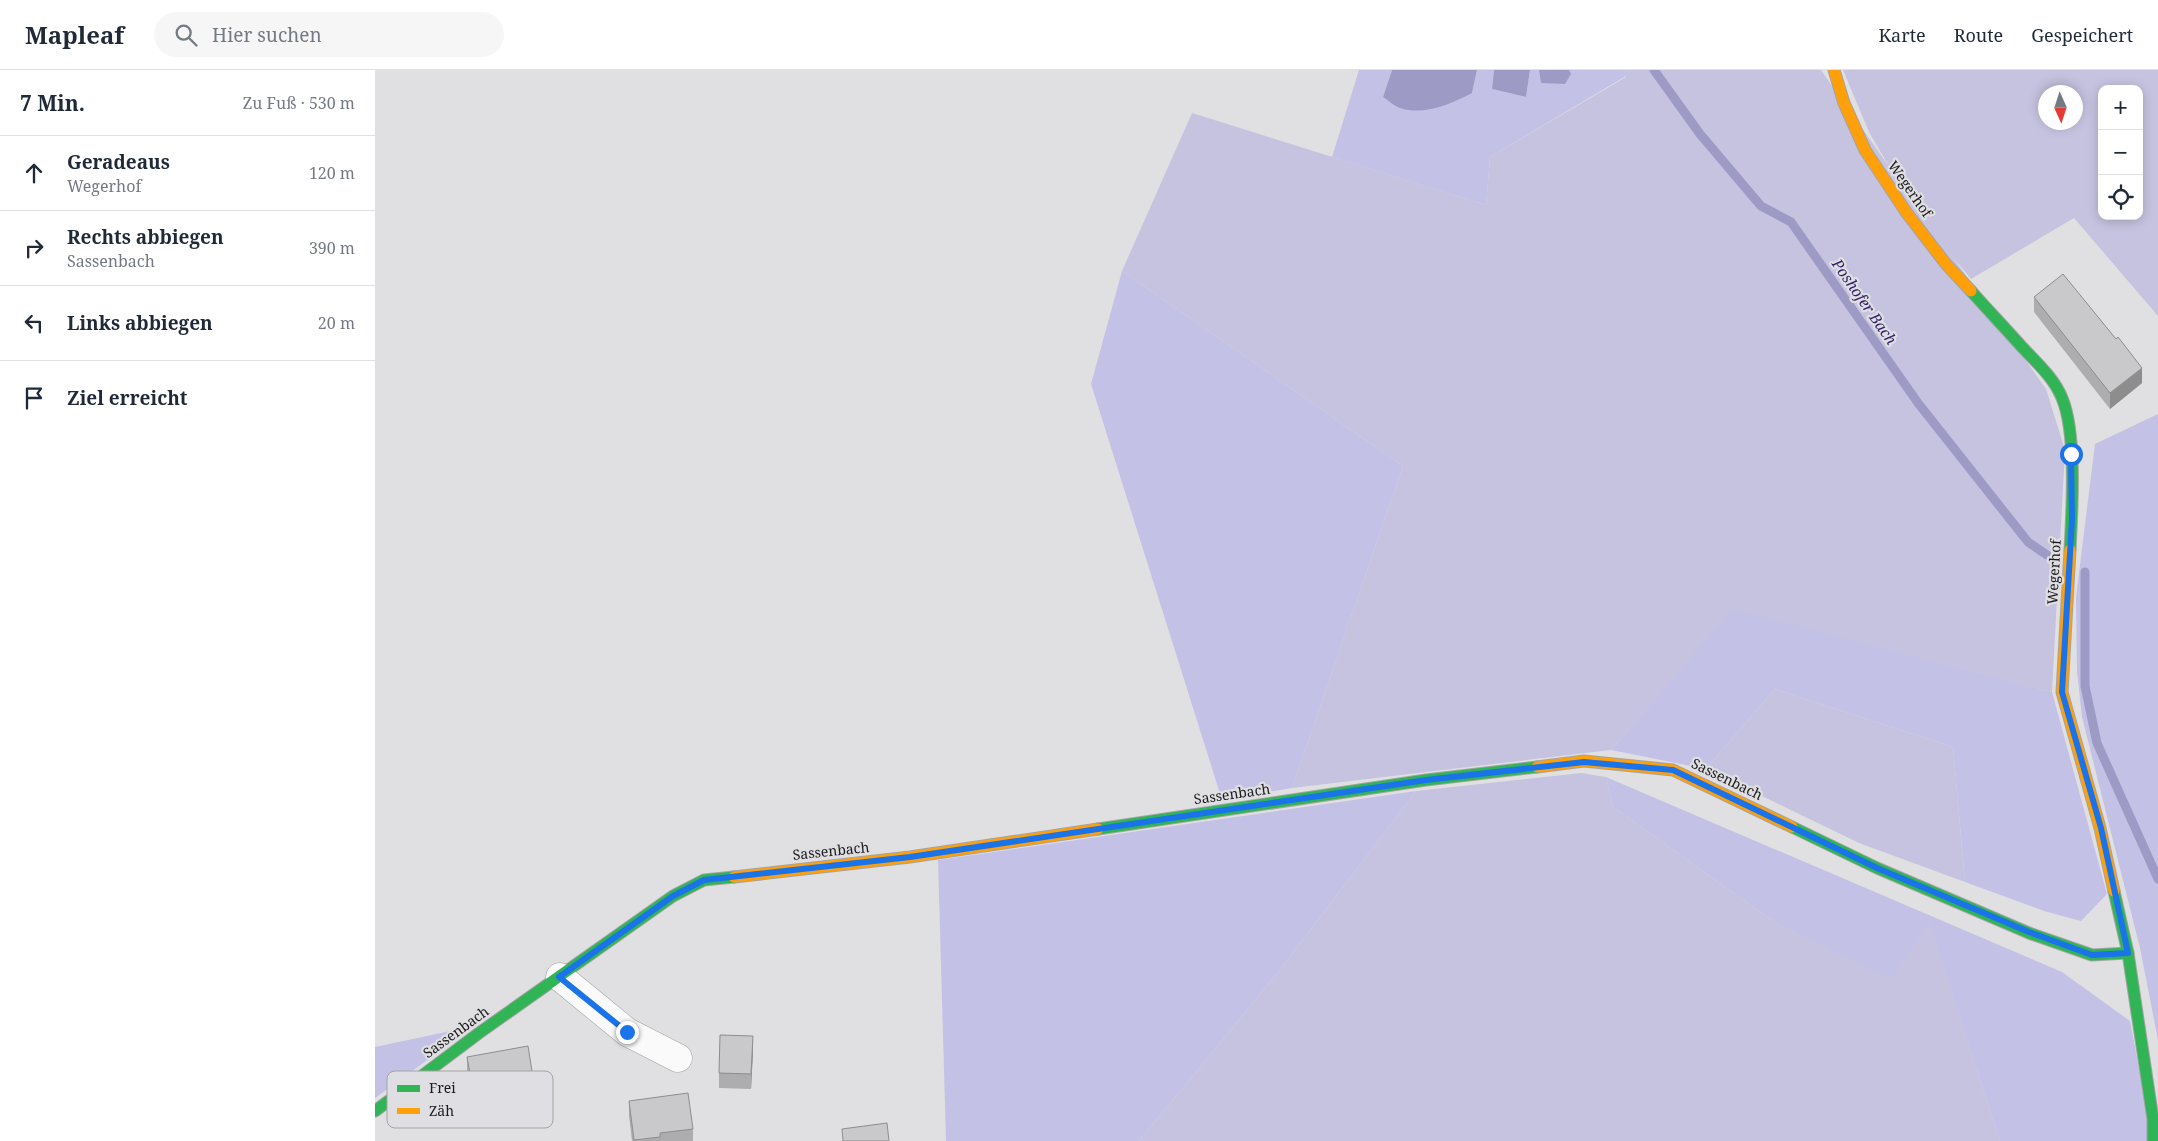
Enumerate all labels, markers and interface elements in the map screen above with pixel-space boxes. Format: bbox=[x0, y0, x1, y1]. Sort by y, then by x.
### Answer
search box bbox=[154, 12, 504, 57]
text: Mapleaf bbox=[25, 18, 124, 51]
icon: search bbox=[172, 21, 200, 49]
text: Hier suchen bbox=[212, 22, 322, 48]
text: Karte bbox=[1878, 23, 1926, 47]
text: Route bbox=[1954, 23, 2003, 47]
text: Gespeichert bbox=[2031, 23, 2133, 47]
north arrow bbox=[2038, 85, 2083, 130]
map controls bbox=[2098, 85, 2143, 220]
button: + bbox=[2098, 85, 2143, 130]
text: 7 Min. bbox=[20, 89, 85, 117]
text: Zu Fuß · 530 m bbox=[243, 92, 355, 114]
button: − bbox=[2098, 130, 2143, 175]
text: Geradeaus bbox=[67, 149, 170, 175]
street label: Wegerhof bbox=[1884, 157, 1938, 222]
icon: ahead bbox=[20, 159, 48, 187]
text: 120 m bbox=[309, 162, 355, 184]
text: Wegerhof bbox=[67, 175, 141, 197]
button: locate bbox=[2098, 175, 2143, 220]
text: Rechts abbiegen bbox=[67, 224, 224, 250]
icon: right bbox=[20, 234, 48, 262]
text: 390 m bbox=[309, 237, 355, 259]
text: Sassenbach bbox=[67, 250, 155, 272]
water label: Poshofer Bach bbox=[1827, 254, 1902, 348]
icon: left bbox=[20, 309, 48, 337]
text: Links abbiegen bbox=[67, 310, 213, 336]
text: 20 m bbox=[318, 312, 355, 334]
icon: arrive bbox=[20, 384, 48, 412]
text: Ziel erreicht bbox=[67, 385, 188, 411]
route start bbox=[2060, 443, 2083, 466]
street label: Wegerhof bbox=[2042, 537, 2065, 605]
street label: Sassenbach bbox=[1688, 753, 1766, 804]
street label: Sassenbach bbox=[1193, 779, 1271, 808]
street label: Sassenbach bbox=[792, 837, 870, 864]
street label: Sassenbach bbox=[419, 1001, 492, 1062]
route end bbox=[616, 1021, 639, 1044]
legend bbox=[387, 1071, 553, 1128]
text: Frei bbox=[429, 1078, 456, 1097]
text: Zäh bbox=[429, 1101, 454, 1120]

